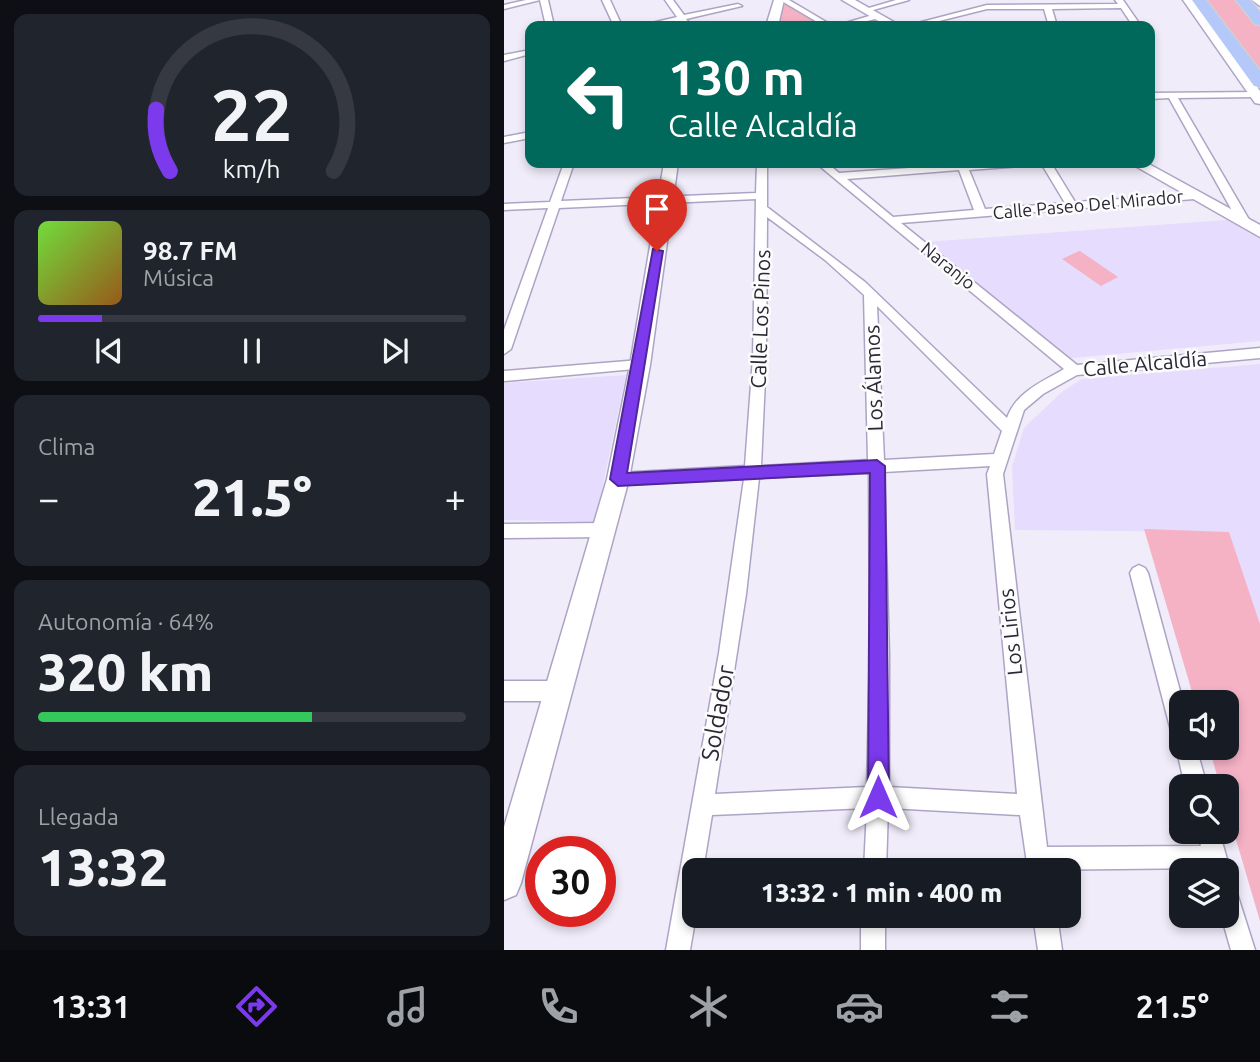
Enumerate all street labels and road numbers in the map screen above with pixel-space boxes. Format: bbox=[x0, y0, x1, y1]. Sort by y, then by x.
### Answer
street label: Calle Paseo Del Mirador bbox=[992, 186, 1184, 222]
street label: Naranjo bbox=[918, 238, 980, 293]
street label: Calle Los Pinos bbox=[746, 249, 774, 389]
street label: Los Álamos bbox=[859, 324, 887, 432]
street label: Calle Alcaldía bbox=[1082, 346, 1208, 380]
street label: Los Lirios bbox=[994, 588, 1026, 677]
street label: Soldador bbox=[696, 663, 739, 763]

